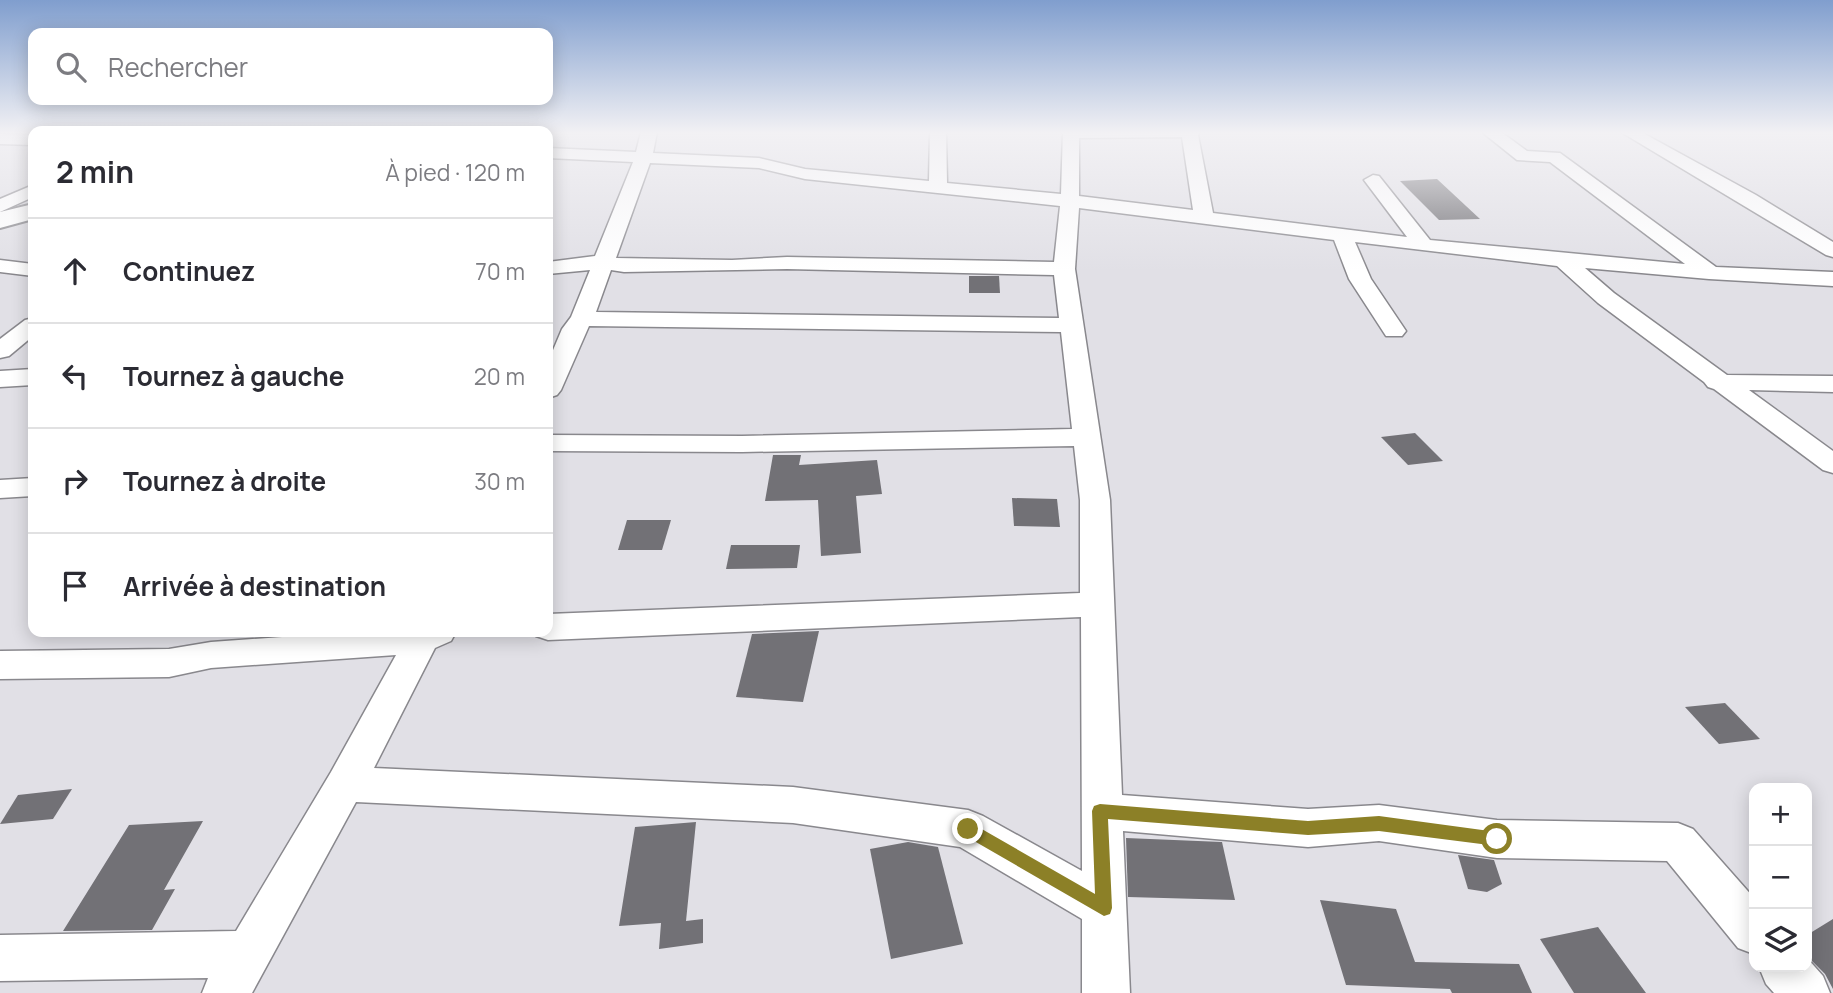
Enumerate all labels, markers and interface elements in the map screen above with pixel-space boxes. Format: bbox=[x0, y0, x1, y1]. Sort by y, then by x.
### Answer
search box bbox=[28, 28, 553, 105]
icon: search bbox=[52, 48, 90, 86]
text: Rechercher bbox=[108, 49, 248, 85]
text: 2 min bbox=[56, 151, 134, 192]
text: À pied · 120 m bbox=[385, 156, 525, 188]
icon: ahead bbox=[56, 252, 94, 290]
text: Continuez bbox=[123, 253, 255, 289]
text: 70 m bbox=[475, 255, 525, 287]
icon: left bbox=[56, 357, 94, 395]
text: Tournez à gauche bbox=[123, 358, 344, 394]
text: 20 m bbox=[474, 360, 525, 392]
icon: right bbox=[56, 462, 94, 500]
text: Tournez à droite bbox=[123, 463, 326, 499]
text: 30 m bbox=[474, 465, 525, 497]
icon: arrive bbox=[56, 567, 94, 605]
text: Arrivée à destination bbox=[123, 568, 386, 604]
map controls bbox=[1749, 783, 1812, 972]
button: + bbox=[1749, 783, 1812, 846]
route end bbox=[952, 813, 983, 844]
route start bbox=[1481, 823, 1512, 854]
button: − bbox=[1749, 846, 1812, 909]
button: layers bbox=[1749, 909, 1812, 972]

